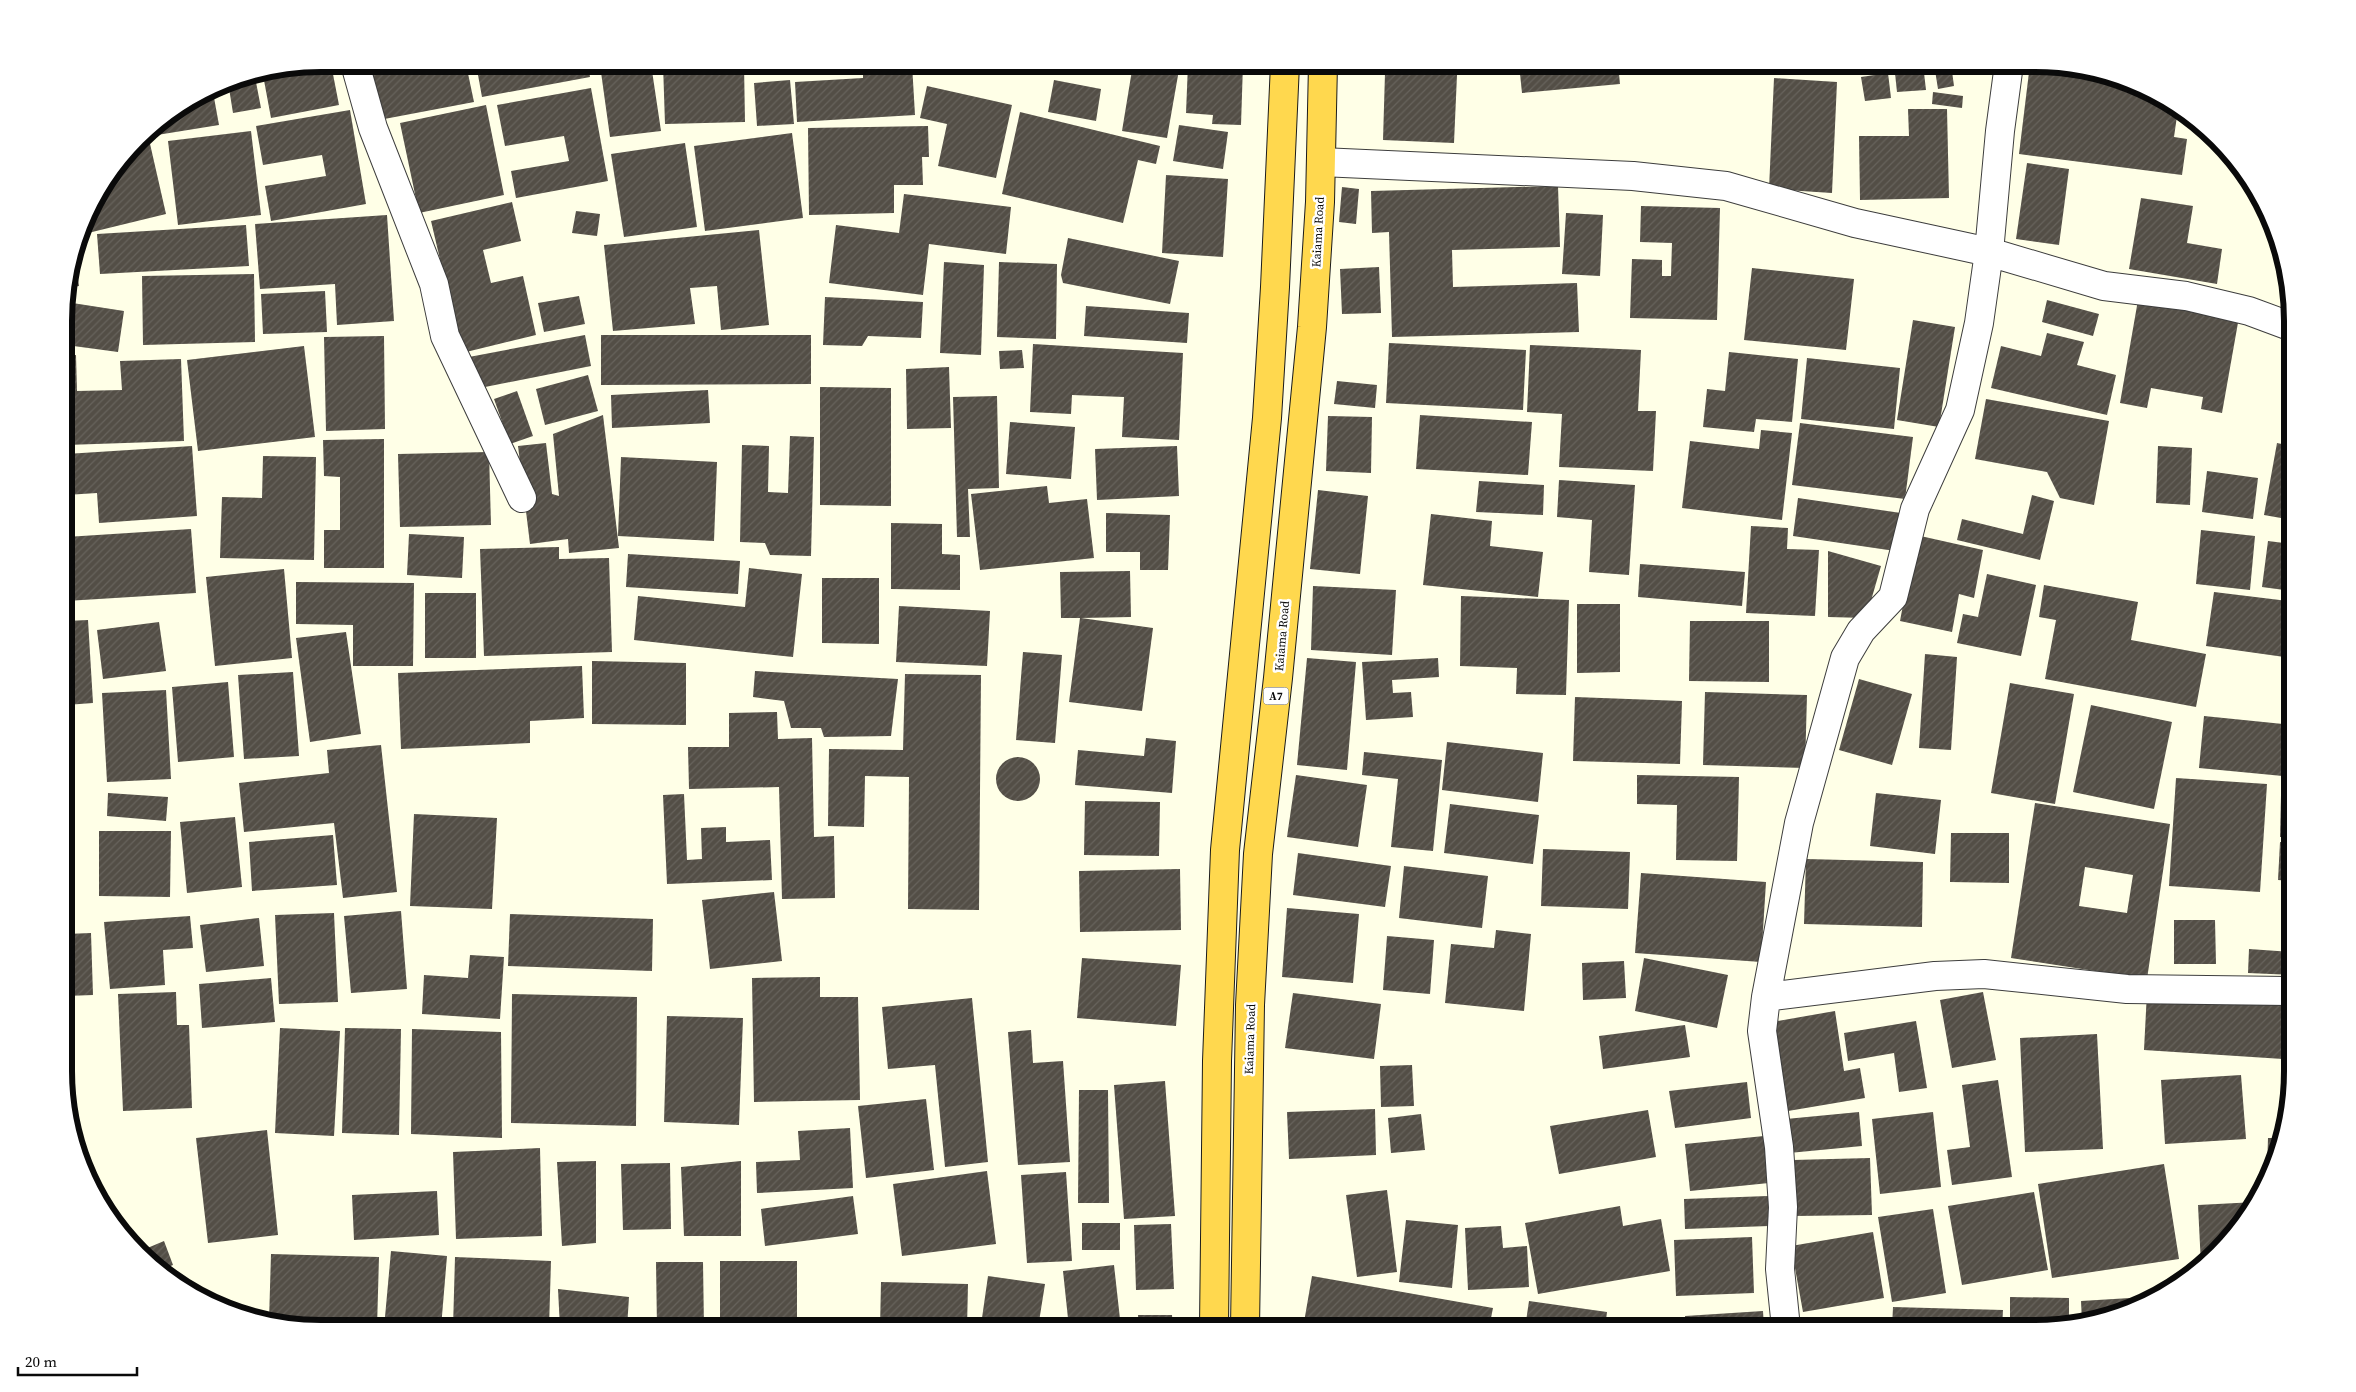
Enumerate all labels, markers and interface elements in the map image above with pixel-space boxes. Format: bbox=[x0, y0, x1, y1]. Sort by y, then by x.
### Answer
street label: Kaiama Road bbox=[1308, 196, 1328, 268]
street label: Kaiama Road bbox=[1271, 600, 1293, 672]
road number: A7 bbox=[1264, 688, 1288, 704]
street label: Kaiama Road bbox=[1241, 1003, 1259, 1075]
scale bar bbox=[18, 1344, 136, 1376]
text: 20 m bbox=[25, 1351, 57, 1372]

